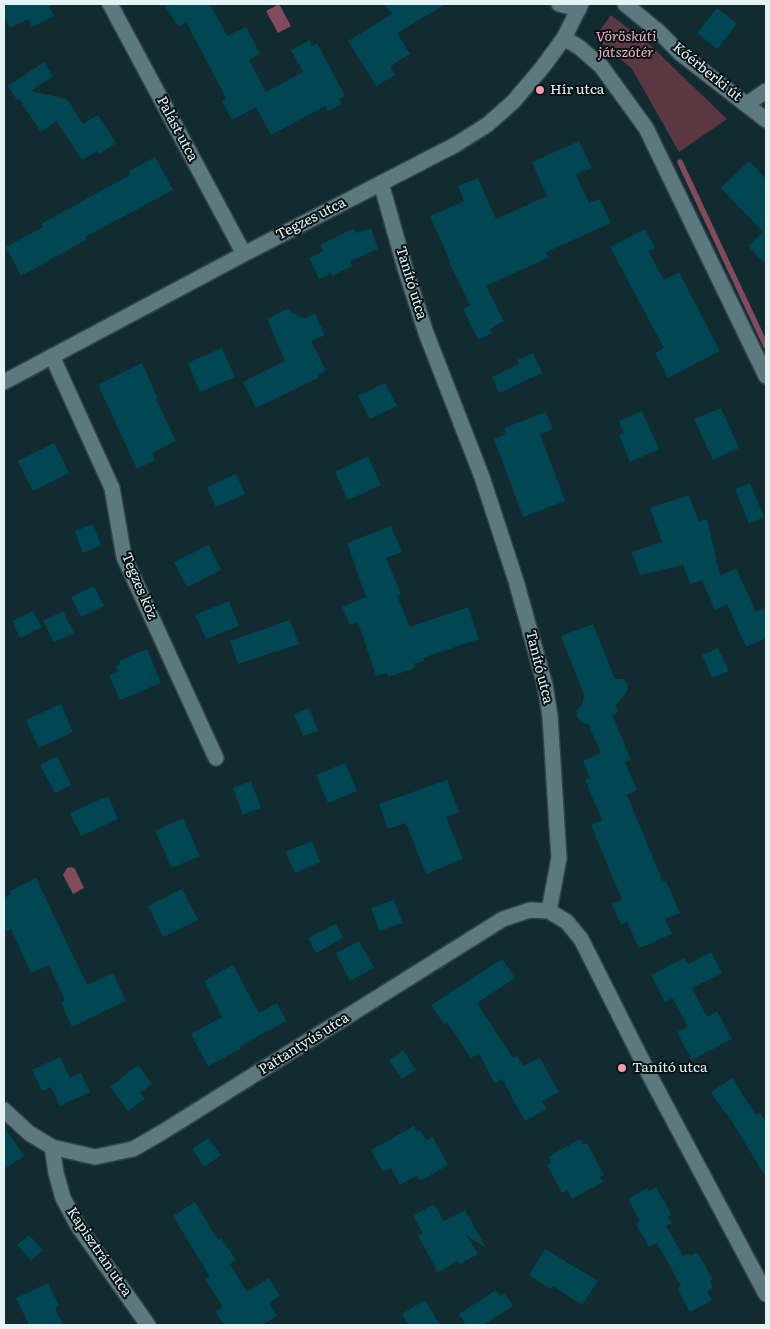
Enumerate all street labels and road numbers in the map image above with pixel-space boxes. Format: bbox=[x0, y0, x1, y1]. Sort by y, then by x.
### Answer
street label: Kőérberki út bbox=[669, 39, 745, 105]
street label: Palást utca bbox=[153, 94, 201, 164]
street label: Tegzes utca bbox=[273, 194, 349, 244]
street label: Tanító utca bbox=[392, 244, 430, 322]
street label: Tegzes köz bbox=[117, 550, 161, 622]
street label: Tanító utca bbox=[522, 628, 556, 706]
street label: Pattantyús utca bbox=[256, 1010, 352, 1078]
street label: Kapisztrán utca bbox=[63, 1204, 135, 1300]

